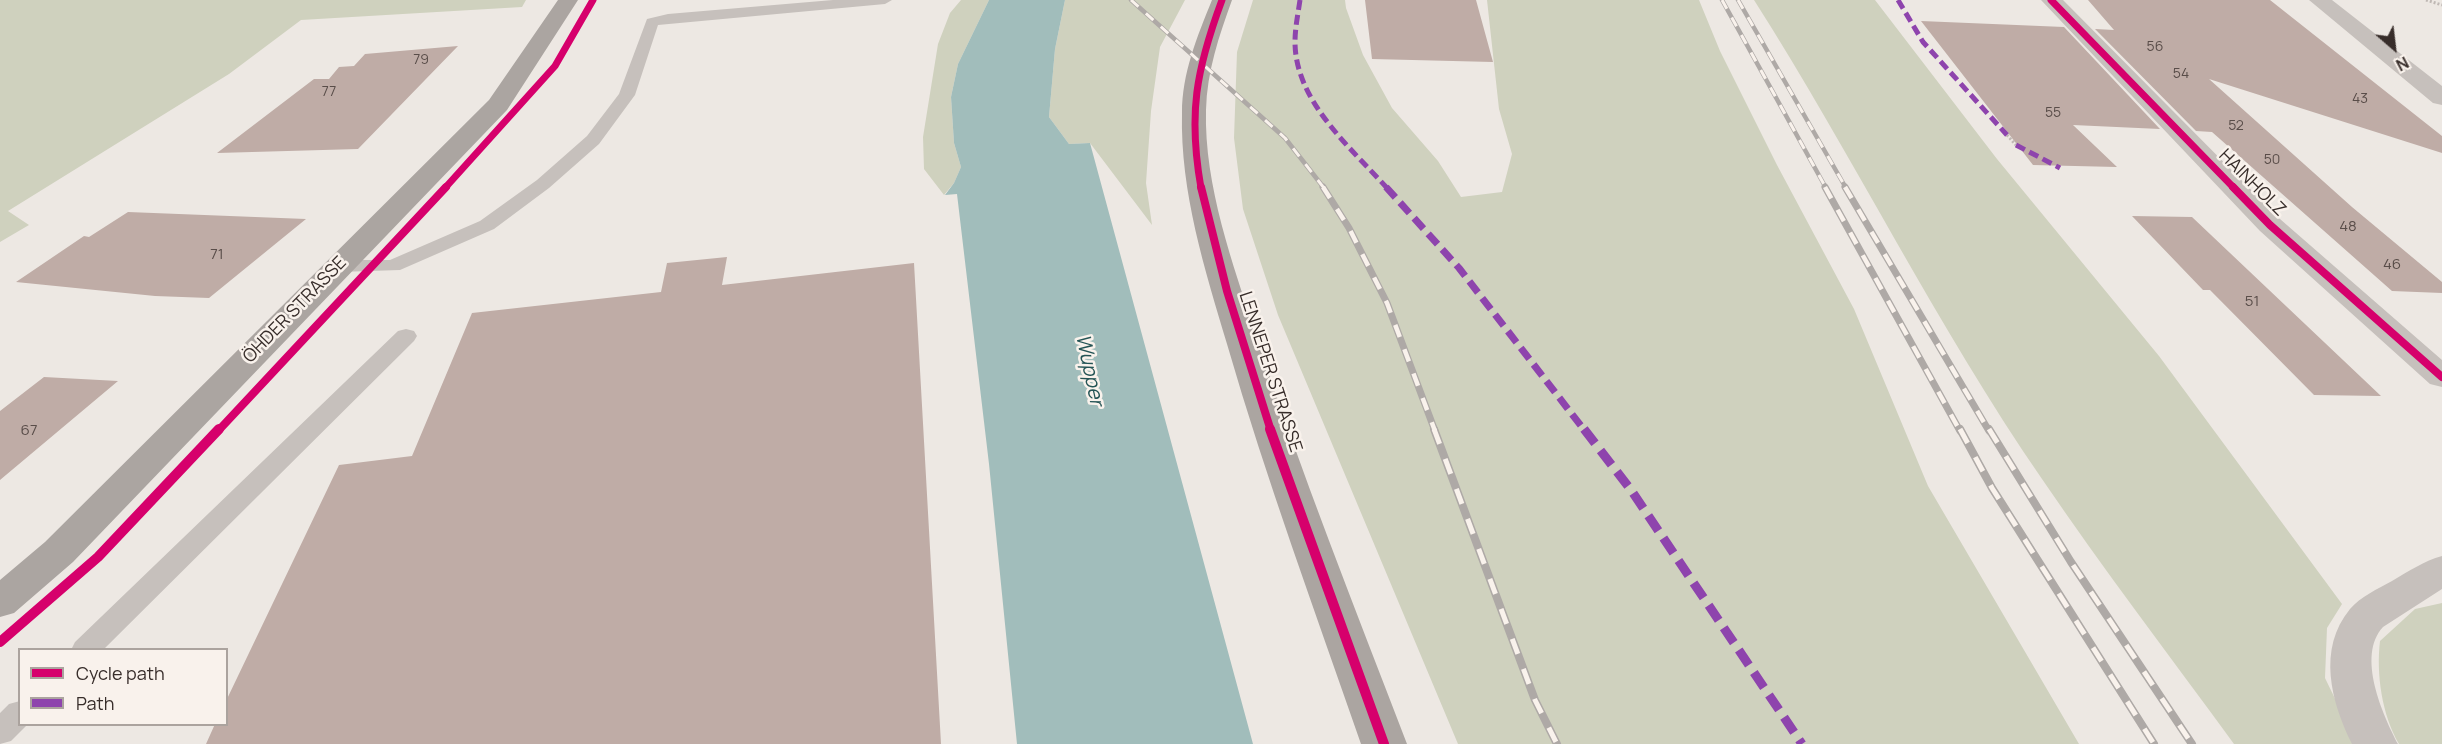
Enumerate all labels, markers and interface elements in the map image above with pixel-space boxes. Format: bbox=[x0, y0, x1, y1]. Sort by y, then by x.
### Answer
north arrow bbox=[2364, 18, 2424, 78]
house number: 56 bbox=[2147, 39, 2163, 55]
text: N bbox=[2392, 51, 2413, 76]
house number: 79 bbox=[413, 52, 429, 68]
house number: 54 bbox=[2173, 66, 2189, 82]
house number: 77 bbox=[322, 84, 336, 100]
house number: 43 bbox=[2352, 91, 2368, 107]
house number: 55 bbox=[2045, 105, 2061, 121]
house number: 52 bbox=[2228, 118, 2244, 134]
street label: HAINHOLZ bbox=[2214, 145, 2290, 221]
house number: 50 bbox=[2264, 152, 2280, 168]
house number: 48 bbox=[2339, 218, 2357, 236]
house number: 71 bbox=[210, 246, 224, 264]
street label: ÖHDER STRASSE bbox=[239, 252, 351, 368]
house number: 46 bbox=[2383, 256, 2401, 274]
street label: LENNEPER STRASSE bbox=[1234, 289, 1306, 455]
house number: 51 bbox=[2245, 293, 2259, 311]
water label: Wupper bbox=[1070, 332, 1108, 408]
house number: 67 bbox=[21, 422, 37, 440]
legend bbox=[18, 648, 228, 726]
text: Cycle path bbox=[76, 661, 165, 685]
text: Path bbox=[76, 691, 114, 715]

